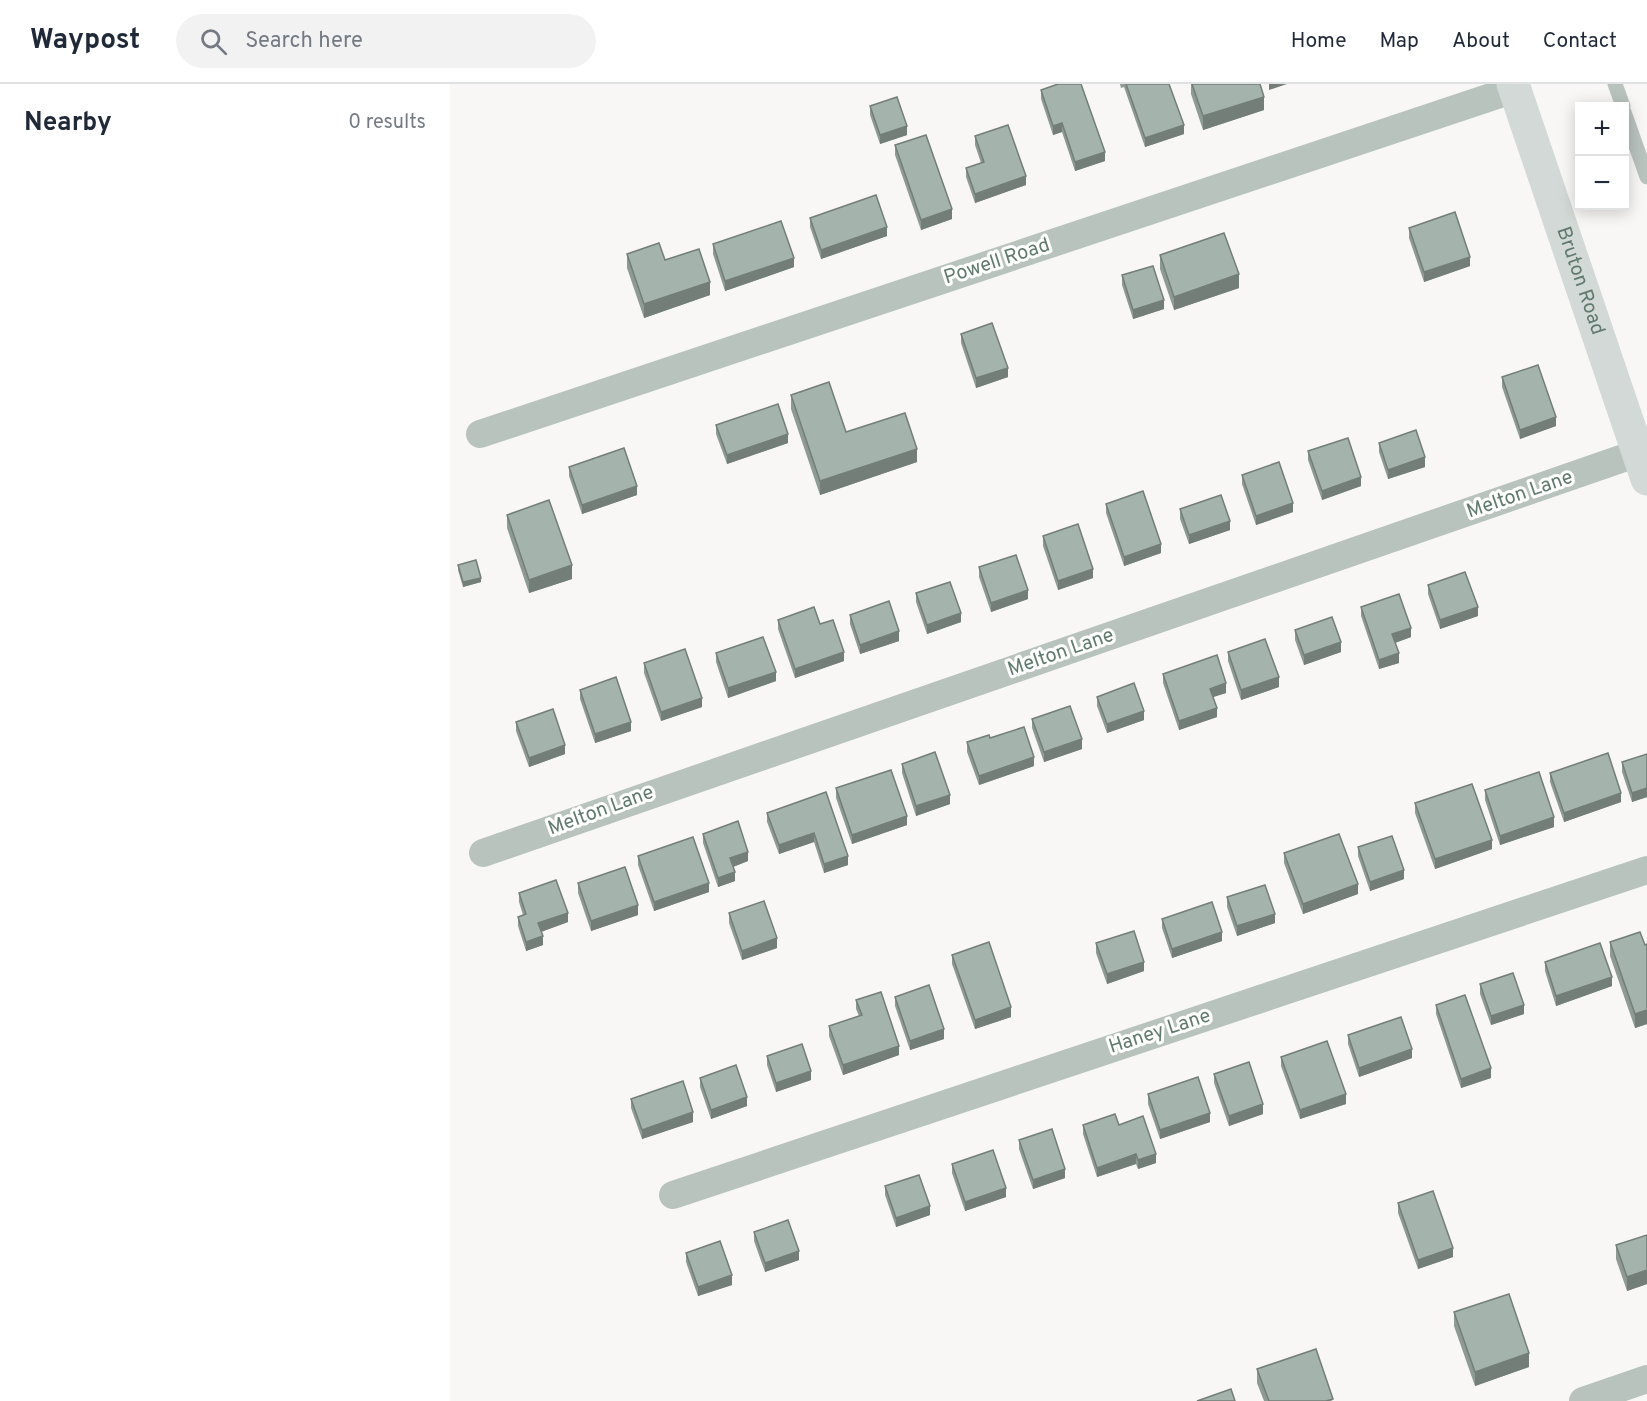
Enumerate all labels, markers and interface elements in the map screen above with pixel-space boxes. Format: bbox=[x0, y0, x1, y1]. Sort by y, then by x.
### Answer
search box bbox=[176, 14, 596, 68]
text: Waypost bbox=[30, 23, 140, 59]
icon: search bbox=[197, 25, 230, 58]
text: Search here bbox=[245, 28, 363, 55]
text: Home bbox=[1291, 28, 1347, 55]
text: Map bbox=[1380, 28, 1419, 55]
text: About bbox=[1452, 28, 1510, 55]
text: Contact bbox=[1543, 28, 1617, 55]
map controls bbox=[1575, 102, 1629, 210]
button: + bbox=[1575, 102, 1629, 156]
text: Nearby bbox=[24, 107, 112, 140]
text: 0 results bbox=[348, 110, 426, 136]
button: − bbox=[1575, 156, 1629, 210]
street label: Bruton Road bbox=[1549, 223, 1610, 339]
street label: Powell Road bbox=[941, 233, 1053, 291]
street label: Melton Lane bbox=[1463, 465, 1577, 525]
street label: Melton Lane bbox=[1004, 623, 1118, 683]
street label: Melton Lane bbox=[545, 780, 657, 842]
street label: Haney Lane bbox=[1106, 1003, 1214, 1061]

